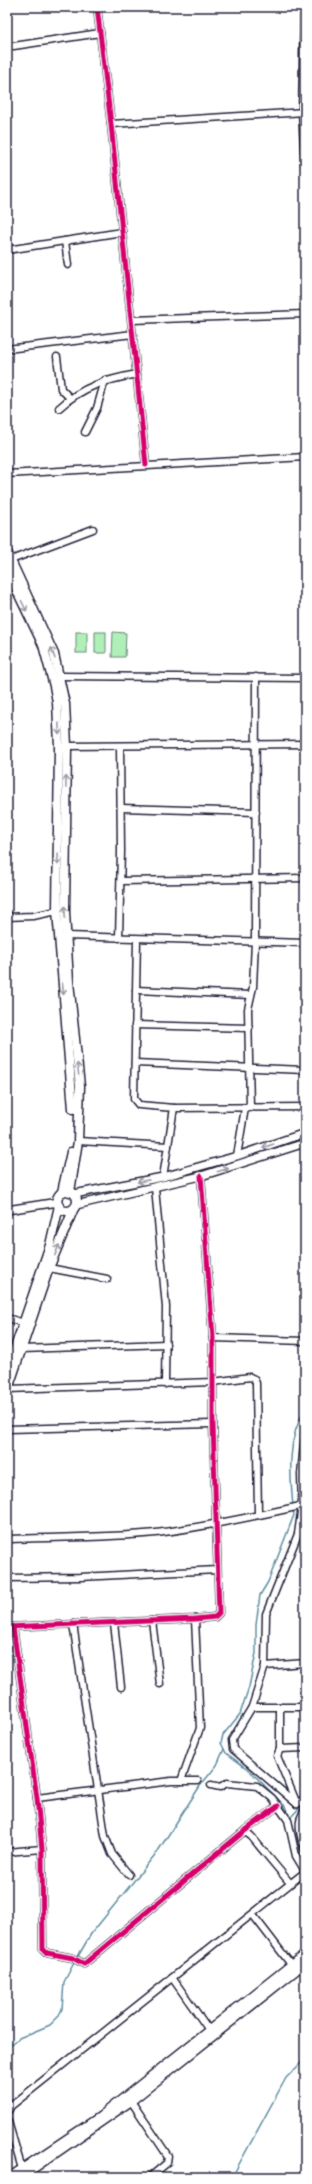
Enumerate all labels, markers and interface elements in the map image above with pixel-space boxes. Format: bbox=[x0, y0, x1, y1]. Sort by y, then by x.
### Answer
one-way arrow bbox=[21, 599, 28, 611]
one-way arrow bbox=[49, 648, 57, 660]
one-way arrow bbox=[55, 722, 62, 735]
one-way arrow bbox=[62, 776, 70, 789]
one-way arrow bbox=[54, 852, 61, 865]
one-way arrow bbox=[61, 906, 69, 919]
one-way arrow bbox=[59, 982, 66, 995]
one-way arrow bbox=[74, 1063, 82, 1076]
one-way arrow bbox=[262, 1142, 274, 1150]
one-way arrow bbox=[216, 1166, 229, 1173]
one-way arrow bbox=[137, 1177, 150, 1185]
one-way arrow bbox=[53, 1244, 61, 1256]

